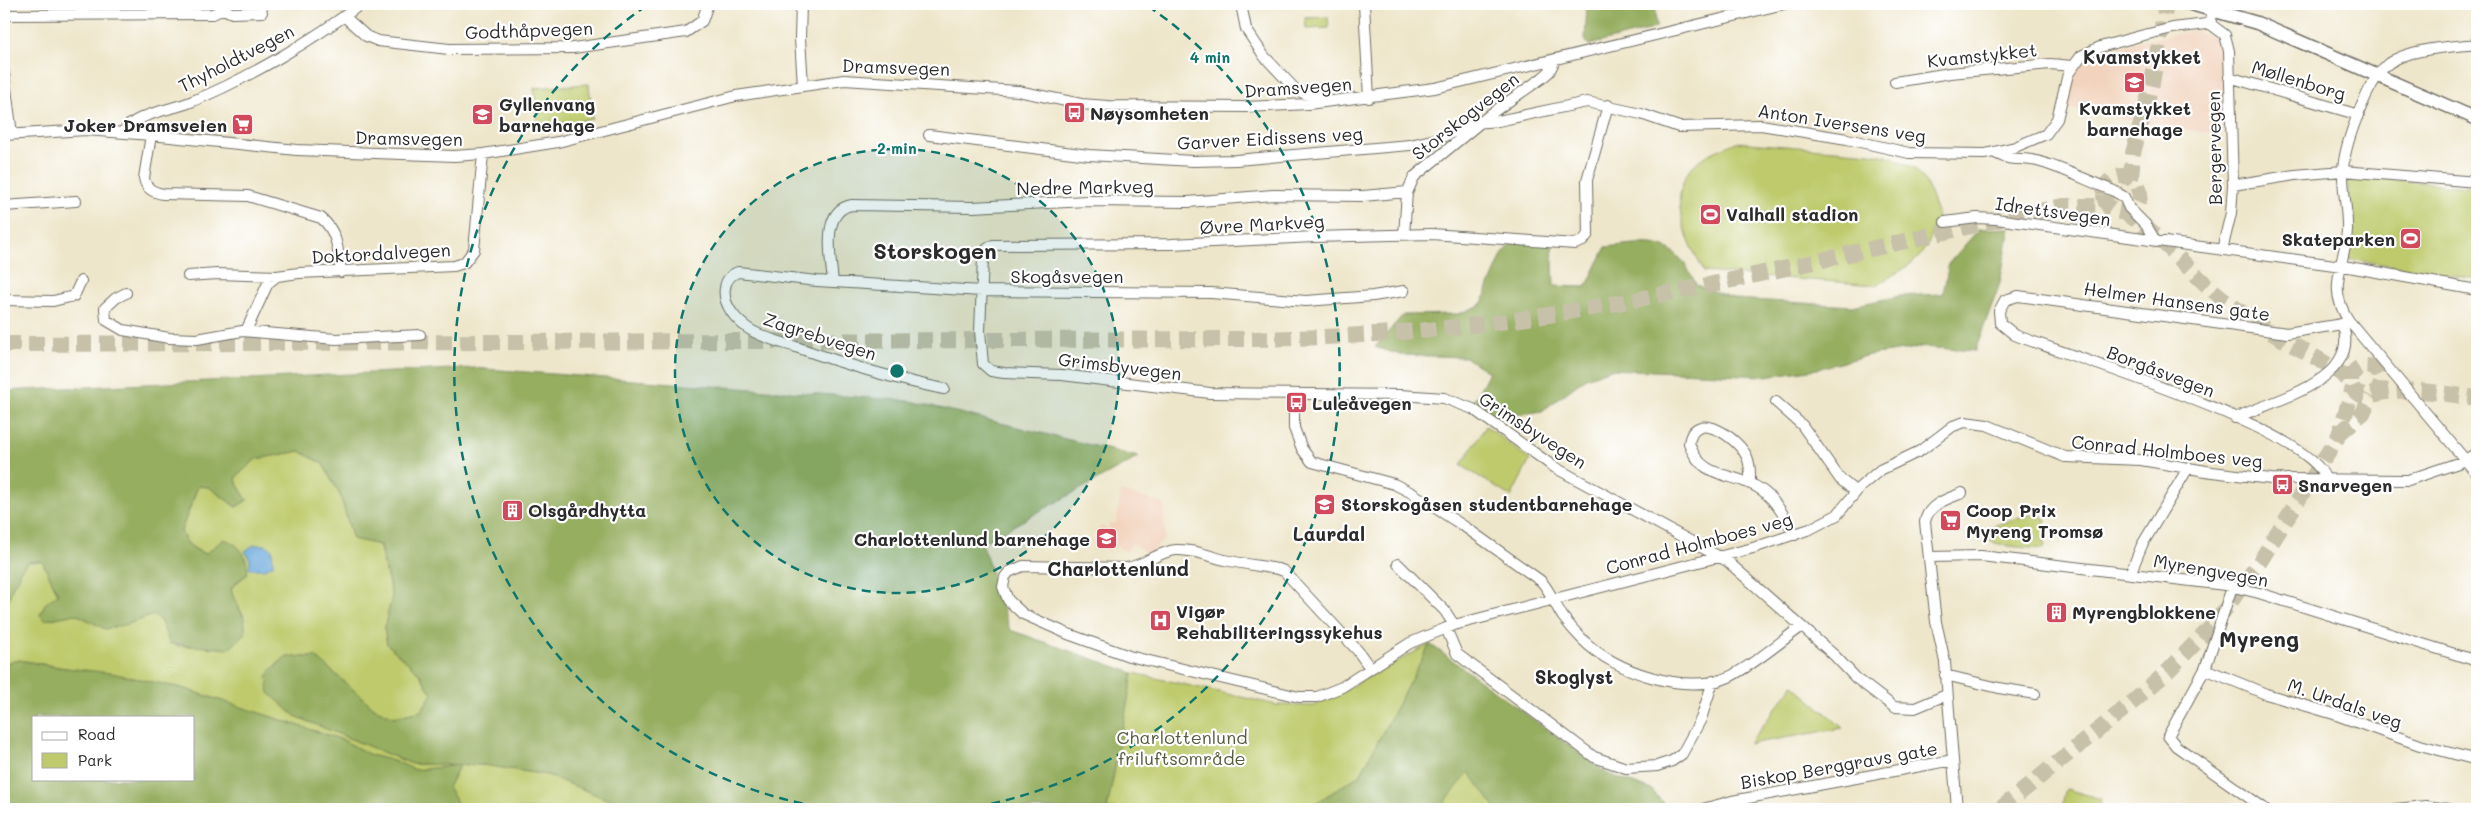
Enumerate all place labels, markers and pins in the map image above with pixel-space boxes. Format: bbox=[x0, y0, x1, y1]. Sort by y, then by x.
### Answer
school or university icon: Kvamstykket barnehage bbox=[2123, 71, 2147, 95]
place label: Gyllenvang barnehage bbox=[499, 92, 596, 137]
place label: Kvamstykket barnehage bbox=[2079, 96, 2191, 141]
bus stop icon: Nøysomheten bbox=[1062, 101, 1086, 125]
place label: Nøysomheten bbox=[1090, 101, 1209, 125]
school or university icon: Gyllenvang barnehage bbox=[471, 102, 495, 126]
place label: Joker Dramsveien bbox=[64, 113, 227, 137]
supermarket icon: Joker Dramsveien bbox=[231, 113, 255, 137]
sports icon: Valhall stadion bbox=[1698, 202, 1722, 226]
place label: Valhall stadion bbox=[1726, 202, 1858, 226]
place label: Skateparken bbox=[2282, 227, 2395, 251]
sports icon: Skateparken bbox=[2399, 227, 2423, 251]
centre of rings bbox=[888, 362, 906, 380]
bus stop icon: Luleåvegen bbox=[1284, 391, 1308, 415]
place label: Luleåvegen bbox=[1312, 391, 1412, 415]
bus stop icon: Snarvegen bbox=[2270, 473, 2294, 497]
place label: Snarvegen bbox=[2298, 473, 2392, 497]
school or university icon: Storskogåsen studentbarnehage bbox=[1313, 492, 1337, 516]
place label: Storskogåsen studentbarnehage bbox=[1341, 492, 1633, 516]
building icon: Olsgårdhytta bbox=[500, 498, 524, 522]
place label: Olsgårdhytta bbox=[528, 498, 646, 522]
place label: Coop Prix Myreng Tromsø bbox=[1966, 498, 2103, 543]
supermarket icon: Coop Prix Myreng Tromsø bbox=[1938, 508, 1962, 532]
place label: Charlottenlund barnehage bbox=[854, 527, 1090, 551]
school or university icon: Charlottenlund barnehage bbox=[1094, 527, 1118, 551]
place label: Vigør Rehabiliteringssykehus bbox=[1176, 599, 1383, 644]
building icon: Myrengblokkene bbox=[2044, 600, 2068, 624]
place label: Myrengblokkene bbox=[2072, 600, 2216, 624]
hospital icon: Vigør Rehabiliteringssykehus bbox=[1148, 609, 1172, 633]

